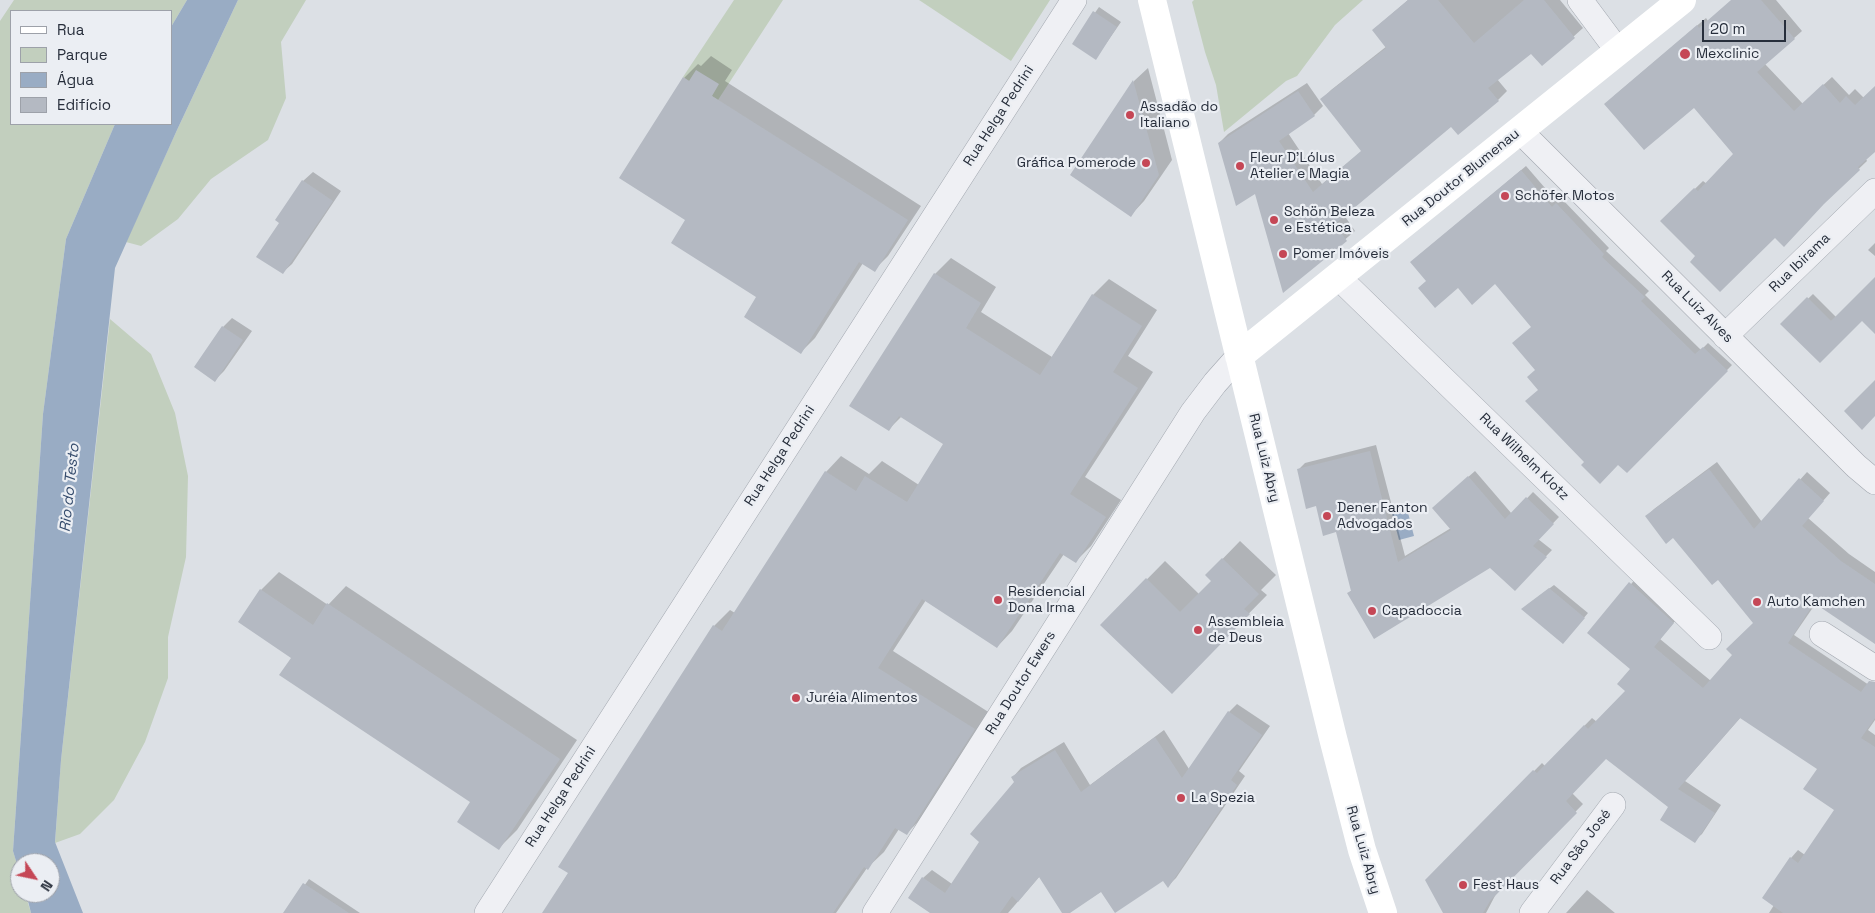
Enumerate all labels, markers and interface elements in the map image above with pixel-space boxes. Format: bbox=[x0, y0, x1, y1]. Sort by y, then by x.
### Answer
legend bbox=[10, 10, 172, 125]
scale bar bbox=[1705, 10, 1789, 42]
text: 20 m bbox=[1710, 19, 1745, 38]
text: Rua bbox=[57, 20, 84, 39]
text: Parque bbox=[57, 45, 108, 64]
place label: Mexclinic bbox=[1696, 46, 1759, 62]
marker: Mexclinic bbox=[1678, 47, 1692, 61]
street label: Rua Helga Pedrini bbox=[960, 62, 1038, 170]
text: Água bbox=[57, 70, 94, 89]
text: Edifício bbox=[57, 95, 111, 114]
place label: Assadão do Italiano bbox=[1140, 99, 1218, 132]
marker: Assadão do Italiano bbox=[1124, 109, 1136, 121]
street label: Rua Doutor Blumenau bbox=[1399, 126, 1523, 230]
place label: Fleur D'Lólus Atelier e Magia bbox=[1250, 150, 1349, 182]
place label: Gráfica Pomerode bbox=[1017, 155, 1136, 171]
marker: Gráfica Pomerode bbox=[1140, 157, 1152, 169]
marker: Fleur D'Lólus Atelier e Magia bbox=[1234, 160, 1246, 172]
place label: Schöfer Motos bbox=[1515, 188, 1615, 204]
marker: Schöfer Motos bbox=[1499, 190, 1511, 202]
place label: Schön Beleza e Estética bbox=[1284, 204, 1375, 236]
marker: Schön Beleza e Estética bbox=[1268, 214, 1280, 226]
street label: Rua Ibirama bbox=[1766, 230, 1834, 296]
place label: Pomer Imóveis bbox=[1293, 246, 1389, 262]
marker: Pomer Imóveis bbox=[1277, 248, 1289, 260]
street label: Rua Luiz Alves bbox=[1658, 268, 1736, 346]
street label: Rua Helga Pedrini bbox=[741, 402, 819, 510]
street label: Rua Wilhelm Klotz bbox=[1476, 410, 1572, 504]
street label: Rua Luiz Abry bbox=[1245, 412, 1283, 504]
water label: Rio do Testo bbox=[56, 443, 84, 533]
place label: Dener Fanton Advogados bbox=[1337, 500, 1428, 532]
marker: Dener Fanton Advogados bbox=[1321, 510, 1333, 522]
place label: Residencial Dona Irma bbox=[1008, 584, 1085, 616]
marker: Residencial Dona Irma bbox=[992, 594, 1004, 606]
place label: Auto Kamchen bbox=[1767, 594, 1865, 610]
marker: Auto Kamchen bbox=[1751, 596, 1763, 608]
place label: Capadoccia bbox=[1382, 603, 1462, 619]
marker: Capadoccia bbox=[1366, 605, 1378, 617]
place label: Assembleia de Deus bbox=[1208, 614, 1284, 646]
marker: Assembleia de Deus bbox=[1192, 624, 1204, 636]
street label: Rua Doutor Ewers bbox=[982, 628, 1060, 738]
place label: Juréia Alimentos bbox=[806, 690, 918, 706]
marker: Juréia Alimentos bbox=[790, 692, 802, 704]
street label: Rua Helga Pedrini bbox=[522, 743, 600, 851]
place label: La Spezia bbox=[1191, 790, 1255, 806]
marker: La Spezia bbox=[1175, 792, 1187, 804]
street label: Rua Luiz Abry bbox=[1342, 804, 1384, 896]
street label: Rua São José bbox=[1547, 806, 1615, 888]
north arrow bbox=[10, 853, 60, 903]
text: N bbox=[37, 877, 57, 895]
place label: Fest Haus bbox=[1473, 877, 1539, 893]
marker: Fest Haus bbox=[1457, 879, 1469, 891]

